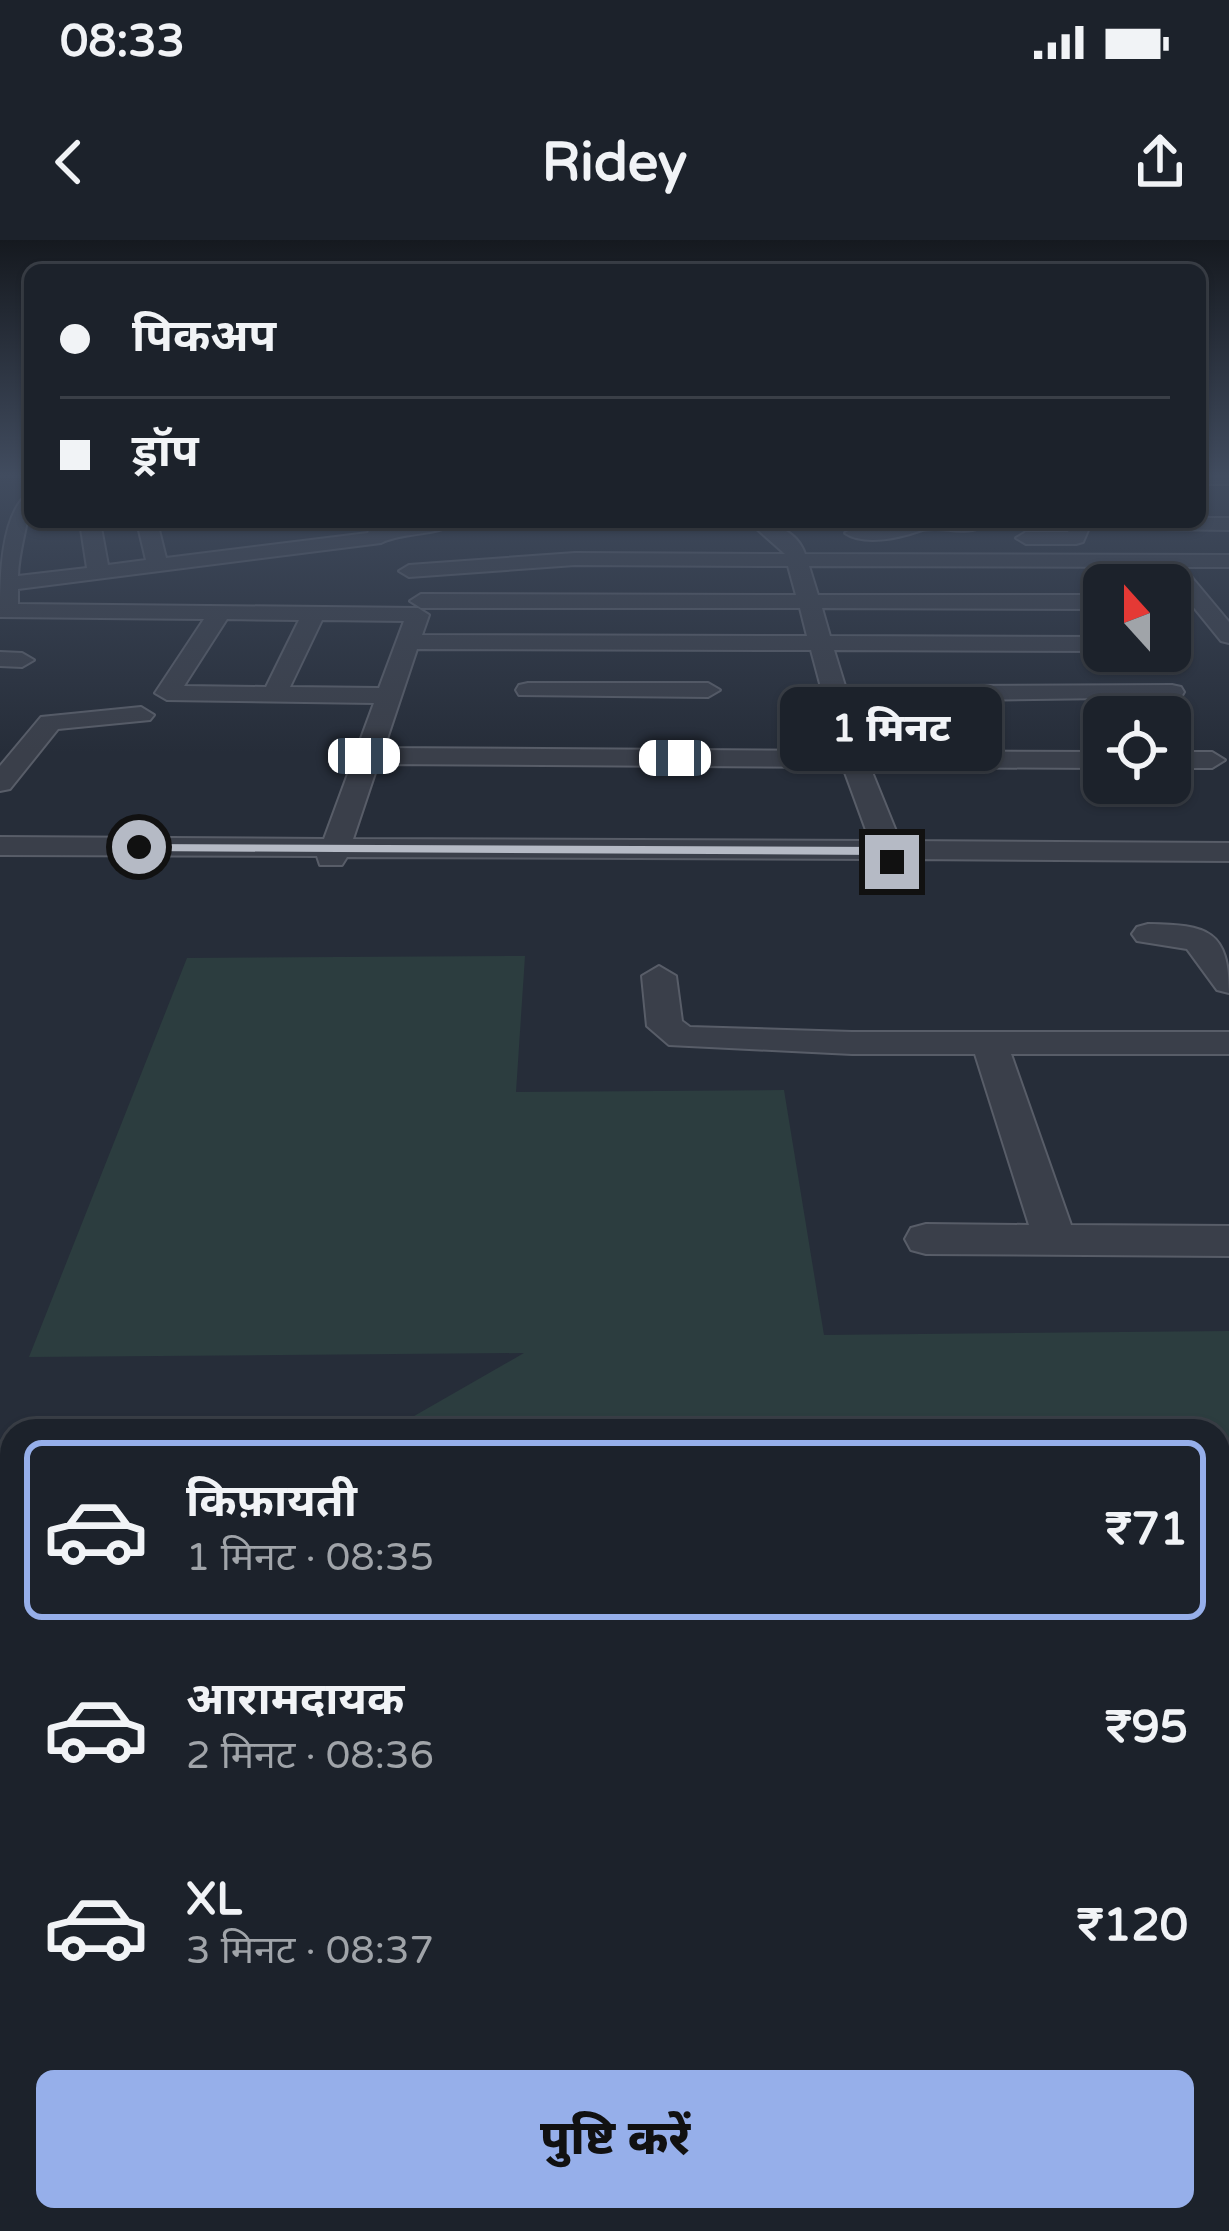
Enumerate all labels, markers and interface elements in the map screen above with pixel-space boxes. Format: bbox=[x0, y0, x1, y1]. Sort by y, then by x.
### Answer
text: 08:33 bbox=[60, 15, 185, 69]
icon: back bbox=[36, 129, 102, 195]
icon: share bbox=[1127, 129, 1193, 195]
text: Ridey bbox=[542, 130, 687, 195]
text: पिकअप bbox=[132, 310, 276, 364]
text: ड्रॉप bbox=[132, 425, 199, 479]
north arrow bbox=[1083, 564, 1191, 672]
map controls bbox=[1083, 564, 1191, 804]
callout: 1 मिनट bbox=[781, 688, 1003, 772]
button: locate bbox=[1083, 696, 1191, 804]
text: 1 मिनट bbox=[832, 705, 950, 752]
car bbox=[328, 738, 400, 774]
car bbox=[639, 740, 711, 776]
route start bbox=[112, 820, 166, 874]
route end bbox=[865, 835, 919, 889]
text: किफ़ायती bbox=[186, 1475, 357, 1529]
icon: car bbox=[42, 1476, 150, 1584]
text: ₹71 bbox=[1105, 1503, 1188, 1557]
text: 1 मिनट · 08:35 bbox=[186, 1534, 434, 1581]
text: आरामदायक bbox=[186, 1673, 404, 1727]
icon: car bbox=[42, 1674, 150, 1782]
text: ₹95 bbox=[1105, 1701, 1188, 1755]
text: 2 मिनट · 08:36 bbox=[186, 1732, 434, 1779]
icon: car bbox=[42, 1872, 150, 1980]
text: XL bbox=[186, 1873, 242, 1927]
text: ₹120 bbox=[1077, 1899, 1188, 1953]
text: 3 मिनट · 08:37 bbox=[186, 1927, 434, 1974]
button: पुष्टि करें bbox=[36, 2070, 1194, 2208]

